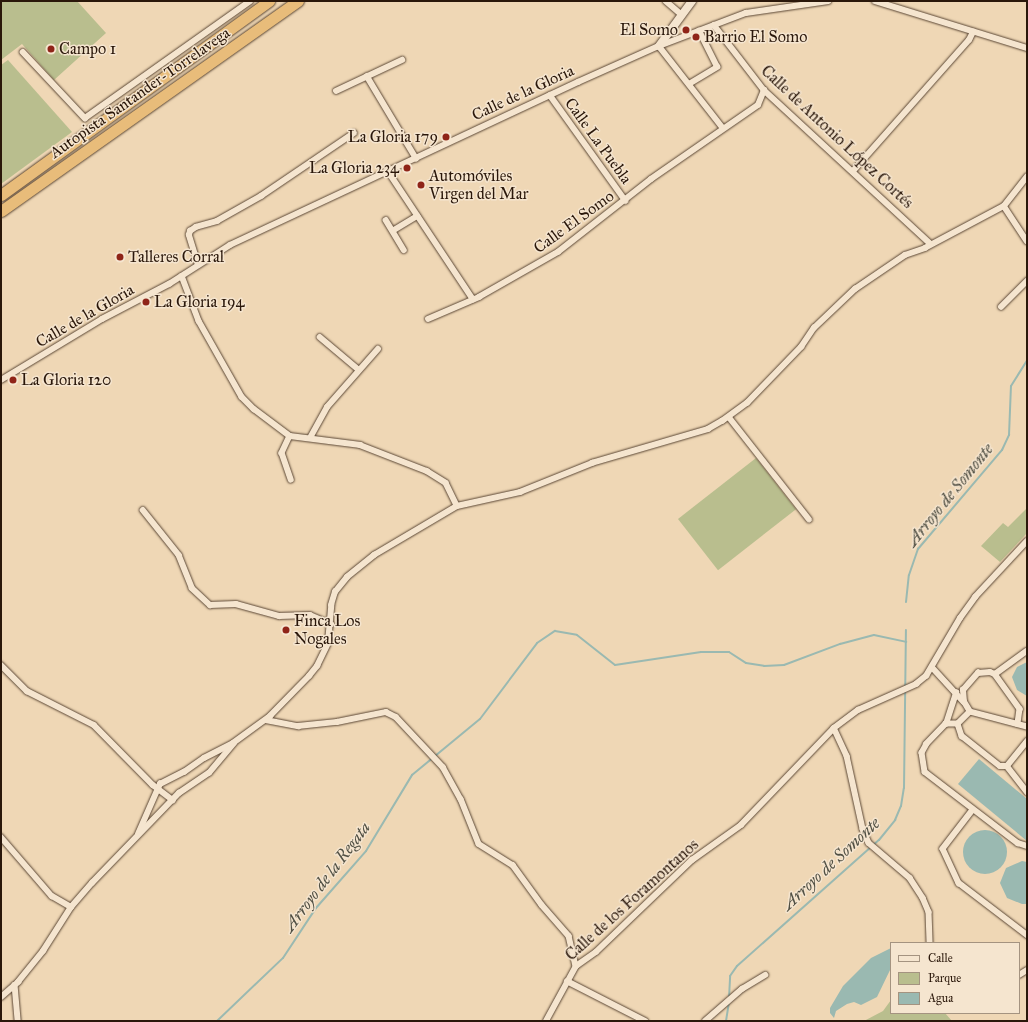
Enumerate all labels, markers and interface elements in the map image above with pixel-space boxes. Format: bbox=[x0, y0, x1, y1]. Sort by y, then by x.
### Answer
place label: El Somo bbox=[620, 20, 678, 40]
street label: Autopista Santander-Torrelavega bbox=[46, 23, 234, 163]
marker: El Somo bbox=[681, 25, 691, 35]
place label: Barrio El Somo bbox=[704, 27, 807, 47]
marker: Barrio El Somo bbox=[691, 32, 701, 42]
place label: Campo 1 bbox=[59, 39, 116, 59]
marker: Campo 1 bbox=[46, 44, 56, 54]
street label: Calle de la Gloria bbox=[469, 61, 577, 125]
street label: Calle de Antonio López Cortés bbox=[757, 61, 917, 213]
street label: Calle La Puebla bbox=[560, 94, 636, 188]
place label: La Gloria 179 bbox=[348, 127, 438, 147]
marker: La Gloria 179 bbox=[441, 132, 451, 142]
place label: La Gloria 234 bbox=[309, 158, 399, 178]
marker: La Gloria 234 bbox=[402, 163, 412, 173]
place label: Automóviles Virgen del Mar bbox=[429, 166, 528, 204]
marker: Automóviles Virgen del Mar bbox=[416, 180, 426, 190]
street label: Calle El Somo bbox=[530, 186, 618, 258]
place label: Talleres Corral bbox=[128, 247, 224, 267]
marker: Talleres Corral bbox=[115, 252, 125, 262]
street label: Calle de la Gloria bbox=[32, 280, 138, 352]
place label: La Gloria 194 bbox=[154, 292, 244, 312]
marker: La Gloria 194 bbox=[141, 297, 151, 307]
place label: La Gloria 120 bbox=[21, 370, 111, 390]
marker: La Gloria 120 bbox=[8, 375, 18, 385]
water label: Arroyo de Somonte bbox=[902, 439, 998, 551]
place label: Finca Los Nogales bbox=[294, 611, 360, 649]
marker: Finca Los Nogales bbox=[281, 625, 291, 635]
water label: Arroyo de Somonte bbox=[778, 813, 884, 915]
water label: Arroyo de la Regata bbox=[279, 818, 375, 936]
street label: Calle de los Foramontanos bbox=[561, 835, 703, 965]
legend bbox=[890, 942, 1020, 1014]
text: Calle bbox=[928, 951, 953, 965]
text: Parque bbox=[928, 971, 961, 985]
text: Agua bbox=[928, 991, 953, 1005]

